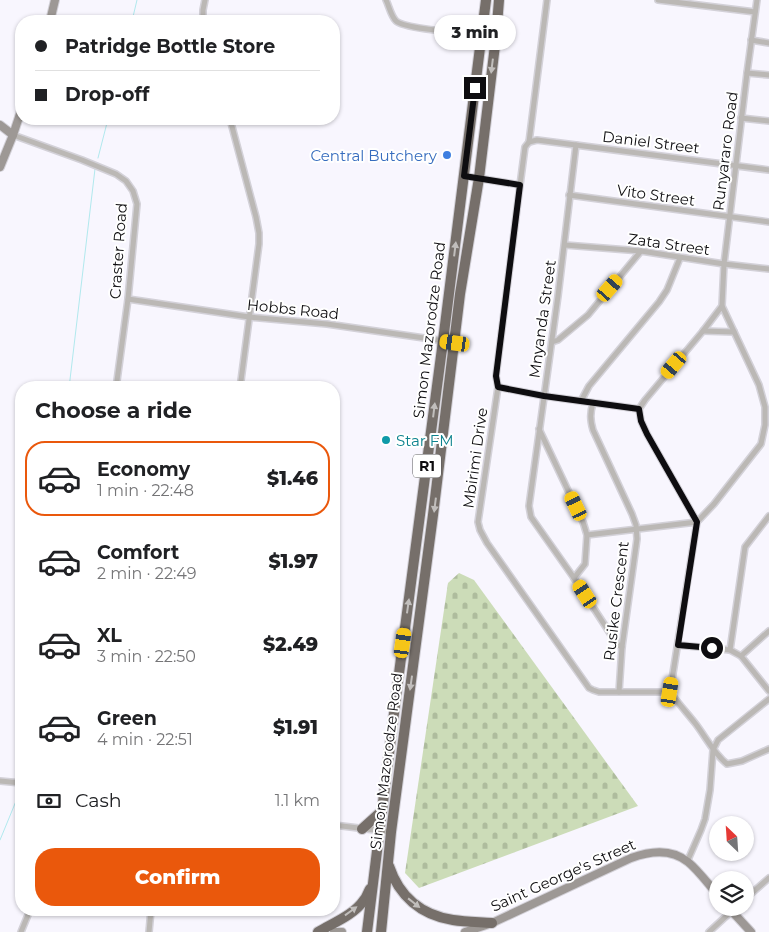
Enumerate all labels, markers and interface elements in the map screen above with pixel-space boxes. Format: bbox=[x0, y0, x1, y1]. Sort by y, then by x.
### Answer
callout: 3 min bbox=[434, 16, 516, 51]
text: 3 min bbox=[451, 23, 499, 42]
text: Patridge Bottle Store bbox=[65, 35, 275, 58]
one-way arrow bbox=[488, 58, 496, 74]
route end bbox=[464, 77, 486, 99]
text: Drop-off bbox=[65, 83, 149, 106]
street label: Runyararo Road bbox=[708, 90, 742, 212]
street label: Daniel Street bbox=[601, 127, 701, 157]
place label: Central Butchery bbox=[310, 146, 438, 165]
marker: Central Butchery bbox=[441, 149, 453, 161]
street label: Vito Street bbox=[616, 180, 696, 210]
street label: Craster Road bbox=[105, 202, 131, 300]
street label: Zata Street bbox=[627, 229, 711, 259]
street label: Simon Mazorodze Road bbox=[409, 241, 449, 419]
one-way arrow bbox=[451, 241, 459, 257]
street label: Mnyanda Street bbox=[524, 259, 560, 379]
car bbox=[594, 272, 625, 304]
street label: Hobbs Road bbox=[246, 295, 340, 323]
car bbox=[439, 333, 470, 353]
car bbox=[658, 349, 689, 381]
text: Choose a ride bbox=[35, 397, 192, 424]
one-way arrow bbox=[430, 402, 438, 418]
street label: Mbirimi Drive bbox=[459, 406, 491, 510]
place label: Star FM bbox=[396, 431, 454, 450]
marker: Star FM bbox=[380, 434, 392, 446]
road number: R1 bbox=[413, 454, 441, 478]
icon: car bbox=[37, 456, 82, 501]
text: Economy bbox=[97, 458, 190, 481]
text: $1.46 bbox=[267, 467, 318, 490]
text: 1 min · 22:48 bbox=[97, 481, 194, 500]
car bbox=[562, 489, 589, 523]
one-way arrow bbox=[431, 497, 439, 513]
icon: car bbox=[37, 539, 82, 584]
street label: Rusike Crescent bbox=[599, 540, 633, 662]
text: Comfort bbox=[97, 541, 179, 564]
text: $1.97 bbox=[269, 550, 318, 573]
text: 2 min · 22:49 bbox=[97, 564, 197, 583]
car bbox=[570, 577, 599, 611]
one-way arrow bbox=[404, 597, 412, 613]
icon: car bbox=[37, 622, 82, 667]
text: XL bbox=[97, 624, 122, 647]
car bbox=[393, 627, 412, 659]
text: $2.49 bbox=[263, 633, 318, 656]
route start bbox=[701, 637, 723, 659]
text: 3 min · 22:50 bbox=[97, 647, 196, 666]
street label: Simon Mazorodze Road bbox=[366, 672, 406, 850]
one-way arrow bbox=[407, 675, 415, 691]
car bbox=[660, 676, 679, 708]
icon: car bbox=[37, 705, 82, 750]
text: Green bbox=[97, 707, 157, 730]
text: $1.91 bbox=[273, 716, 318, 739]
text: 4 min · 22:51 bbox=[97, 730, 193, 749]
icon: cash bbox=[35, 787, 63, 815]
text: Cash bbox=[75, 789, 122, 812]
text: 1.1 km bbox=[275, 791, 320, 810]
north arrow bbox=[709, 816, 754, 861]
map controls bbox=[709, 816, 754, 916]
street label: Saint George's Street bbox=[488, 834, 638, 916]
button: Confirm bbox=[35, 848, 320, 906]
button: layers bbox=[709, 871, 754, 916]
one-way arrow bbox=[407, 897, 420, 908]
one-way arrow bbox=[344, 906, 357, 917]

